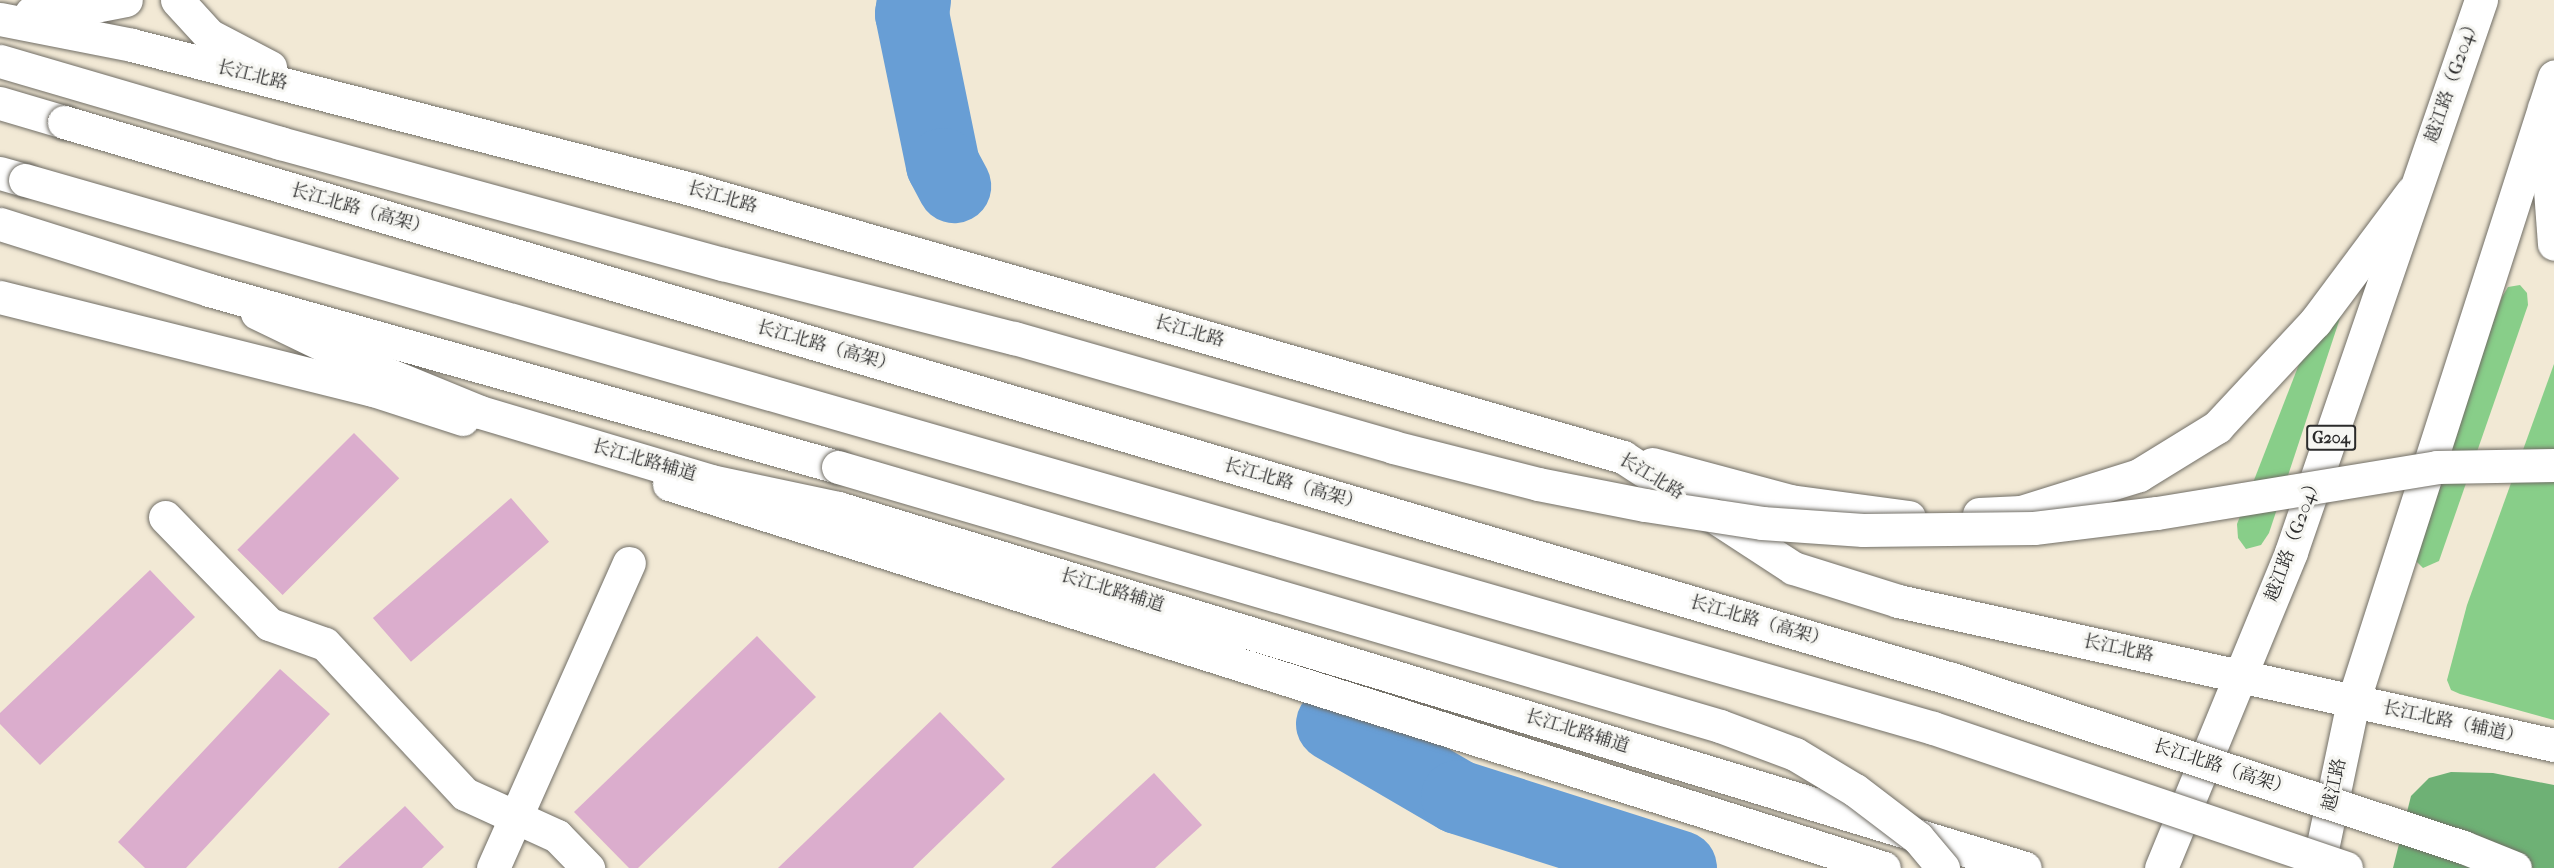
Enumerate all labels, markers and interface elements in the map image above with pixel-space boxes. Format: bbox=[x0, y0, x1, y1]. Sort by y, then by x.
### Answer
street label: 越江路（G204） bbox=[2421, 14, 2485, 146]
street label: 长江北路 bbox=[214, 57, 290, 95]
street label: 长江北路 bbox=[684, 178, 760, 218]
street label: 长江北路（高架） bbox=[288, 180, 432, 240]
street label: 长江北路 bbox=[1151, 312, 1227, 352]
street label: 长江北路（高架） bbox=[754, 317, 898, 377]
road number: G204 bbox=[2306, 425, 2356, 451]
street label: 长江北路辅道 bbox=[589, 436, 699, 486]
street label: 长江北路 bbox=[1615, 449, 1687, 505]
street label: 长江北路（高架） bbox=[1221, 455, 1365, 515]
street label: 越江路（G204） bbox=[2261, 473, 2327, 605]
street label: 长江北路辅道 bbox=[1057, 565, 1167, 617]
street label: 长江北路（高架） bbox=[1687, 592, 1831, 652]
street label: 长江北路 bbox=[2081, 631, 2155, 667]
street label: 长江北路（辅道） bbox=[2380, 697, 2526, 749]
street label: 长江北路辅道 bbox=[1522, 706, 1632, 758]
street label: 长江北路（高架） bbox=[2150, 735, 2294, 801]
street label: 越江路 bbox=[2319, 756, 2351, 814]

